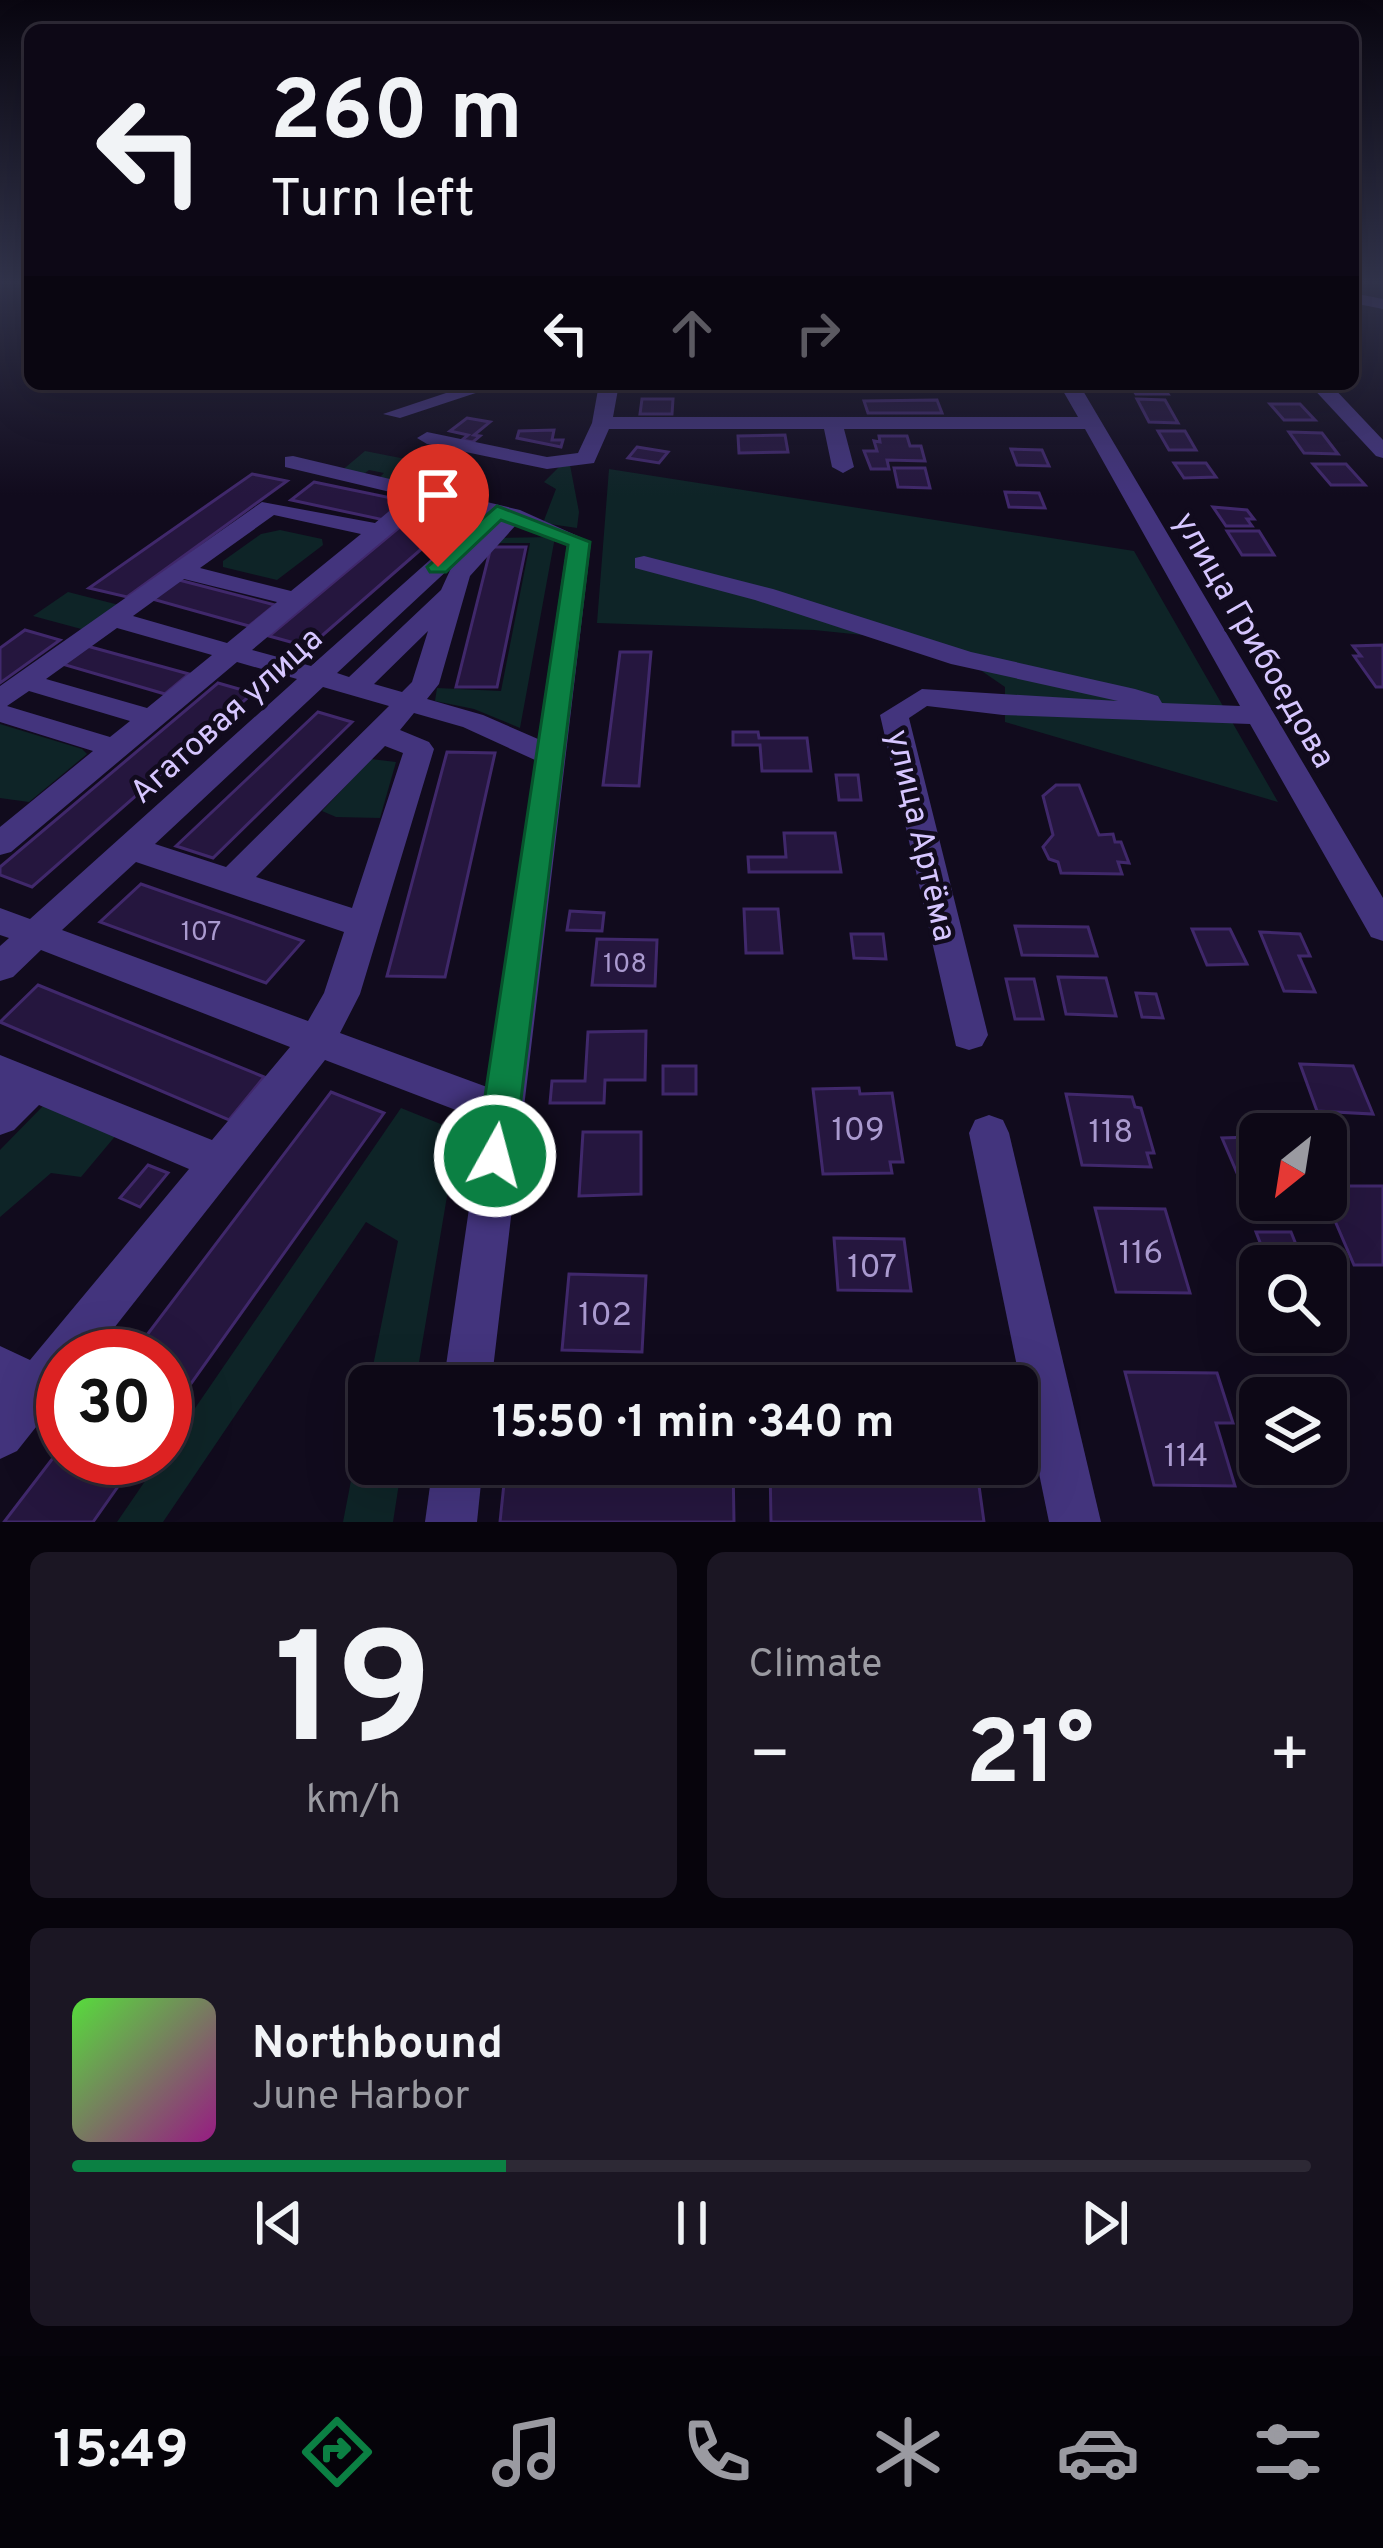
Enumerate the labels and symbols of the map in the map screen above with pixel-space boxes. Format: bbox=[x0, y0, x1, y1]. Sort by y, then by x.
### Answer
pin bbox=[387, 444, 489, 567]
street label: улица Грибоедова bbox=[1162, 505, 1343, 777]
street label: Агатовая улица bbox=[123, 619, 333, 815]
street label: улица Артёма bbox=[874, 726, 964, 946]
house number: 107 bbox=[181, 916, 221, 950]
house number: 108 bbox=[603, 948, 647, 982]
position arrow bbox=[432, 1093, 558, 1219]
house number: 109 bbox=[831, 1111, 885, 1153]
house number: 118 bbox=[1089, 1113, 1133, 1155]
north arrow bbox=[1239, 1113, 1347, 1221]
house number: 116 bbox=[1119, 1234, 1163, 1276]
house number: 107 bbox=[847, 1248, 897, 1290]
house number: 102 bbox=[578, 1296, 632, 1338]
speed limit sign: 30 bbox=[36, 1329, 192, 1485]
house number: 114 bbox=[1164, 1437, 1208, 1479]

